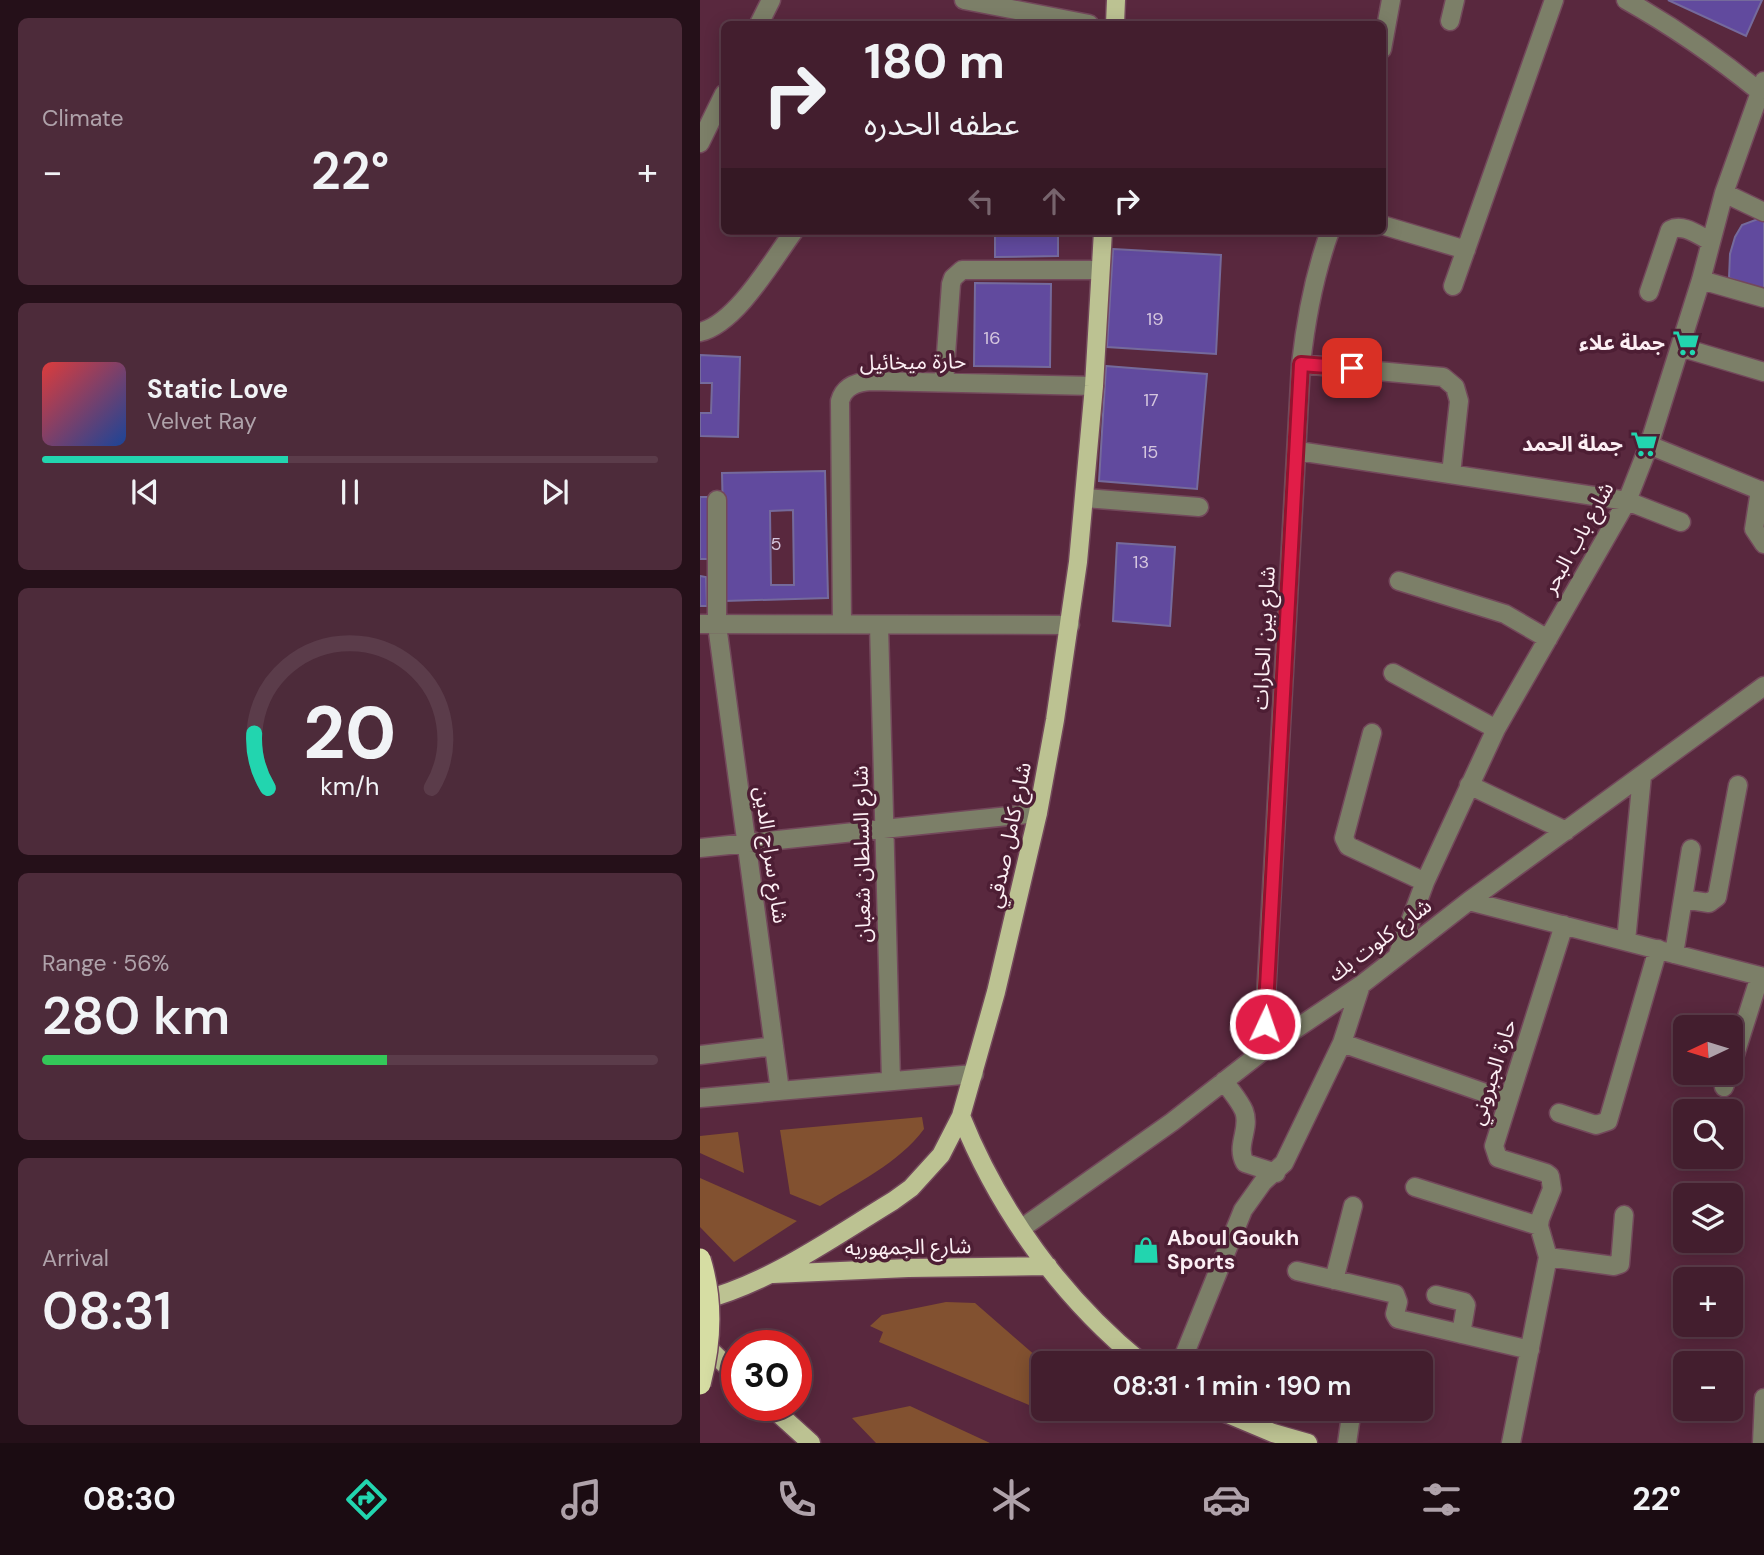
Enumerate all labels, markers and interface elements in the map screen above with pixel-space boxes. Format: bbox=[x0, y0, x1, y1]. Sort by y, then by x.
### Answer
text: 180 m bbox=[864, 29, 1005, 93]
icon: right bbox=[749, 49, 840, 140]
text: Climate bbox=[42, 103, 124, 133]
text: عطفه الحدره bbox=[864, 103, 1020, 145]
text: 22° bbox=[311, 137, 389, 205]
text: − bbox=[42, 147, 63, 197]
text: + bbox=[637, 147, 658, 197]
icon: left bbox=[962, 182, 1000, 220]
icon: ahead bbox=[1035, 182, 1073, 220]
icon: right bbox=[1108, 182, 1146, 220]
house number: 19 bbox=[1147, 307, 1163, 331]
house number: 16 bbox=[984, 326, 1000, 350]
supermarket icon: جملة علاء bbox=[1671, 328, 1701, 358]
place label: جملة علاء bbox=[1579, 329, 1665, 357]
pin bbox=[1322, 338, 1382, 398]
street label: حارة ميخائيل bbox=[859, 347, 967, 377]
icon: arrive bbox=[1333, 349, 1371, 387]
text: Static Love bbox=[147, 372, 288, 406]
house number: 17 bbox=[1143, 388, 1159, 412]
text: Velvet Ray bbox=[147, 406, 257, 436]
supermarket icon: جملة الحمد bbox=[1629, 429, 1659, 459]
place label: جملة الحمد bbox=[1522, 430, 1623, 458]
house number: 15 bbox=[1142, 440, 1158, 464]
icon: previous bbox=[126, 473, 164, 511]
icon: pause bbox=[331, 473, 369, 511]
icon: next bbox=[536, 473, 574, 511]
street label: شارع باب البحر bbox=[1535, 477, 1621, 600]
house number: 5 bbox=[771, 532, 781, 556]
house number: 13 bbox=[1133, 550, 1149, 574]
street label: شارع بين الحارات bbox=[1246, 565, 1283, 711]
text: 20 bbox=[304, 686, 396, 781]
street label: شارع كامل صدقي bbox=[980, 760, 1040, 911]
street label: شارع السلطان شعبان bbox=[846, 765, 879, 943]
text: km/h bbox=[320, 769, 380, 802]
street label: شارع سراج الدين bbox=[747, 785, 794, 925]
street label: شارع كلوت بك bbox=[1323, 892, 1438, 989]
text: Range · 56% bbox=[42, 948, 169, 978]
text: 280 km bbox=[42, 982, 230, 1050]
position arrow bbox=[1228, 987, 1302, 1061]
north arrow bbox=[1673, 1015, 1743, 1085]
map controls bbox=[1673, 1015, 1743, 1421]
street label: حارة الجبروني bbox=[1463, 1016, 1525, 1129]
button: search bbox=[1673, 1099, 1743, 1169]
button: layers bbox=[1673, 1183, 1743, 1253]
place label: Aboul Goukh Sports bbox=[1167, 1224, 1299, 1276]
street label: شارع الجمهوريه bbox=[844, 1232, 972, 1263]
shop icon: Aboul Goukh Sports bbox=[1131, 1235, 1161, 1265]
text: Arrival bbox=[42, 1243, 109, 1273]
button: + bbox=[1673, 1267, 1743, 1337]
text: 08:31 bbox=[42, 1277, 172, 1345]
speed limit sign: 30 bbox=[721, 1330, 812, 1421]
button: − bbox=[1673, 1351, 1743, 1421]
text: 08:31 · 1 min · 190 m bbox=[1113, 1369, 1351, 1403]
icon: directions bbox=[342, 1475, 391, 1524]
icon: music bbox=[557, 1475, 606, 1524]
icon: phone bbox=[772, 1475, 821, 1524]
icon: climate bbox=[987, 1475, 1036, 1524]
icon: car bbox=[1202, 1475, 1251, 1524]
icon: filters bbox=[1417, 1475, 1466, 1524]
text: 08:30 bbox=[83, 1478, 176, 1520]
text: 22° bbox=[1632, 1478, 1681, 1520]

